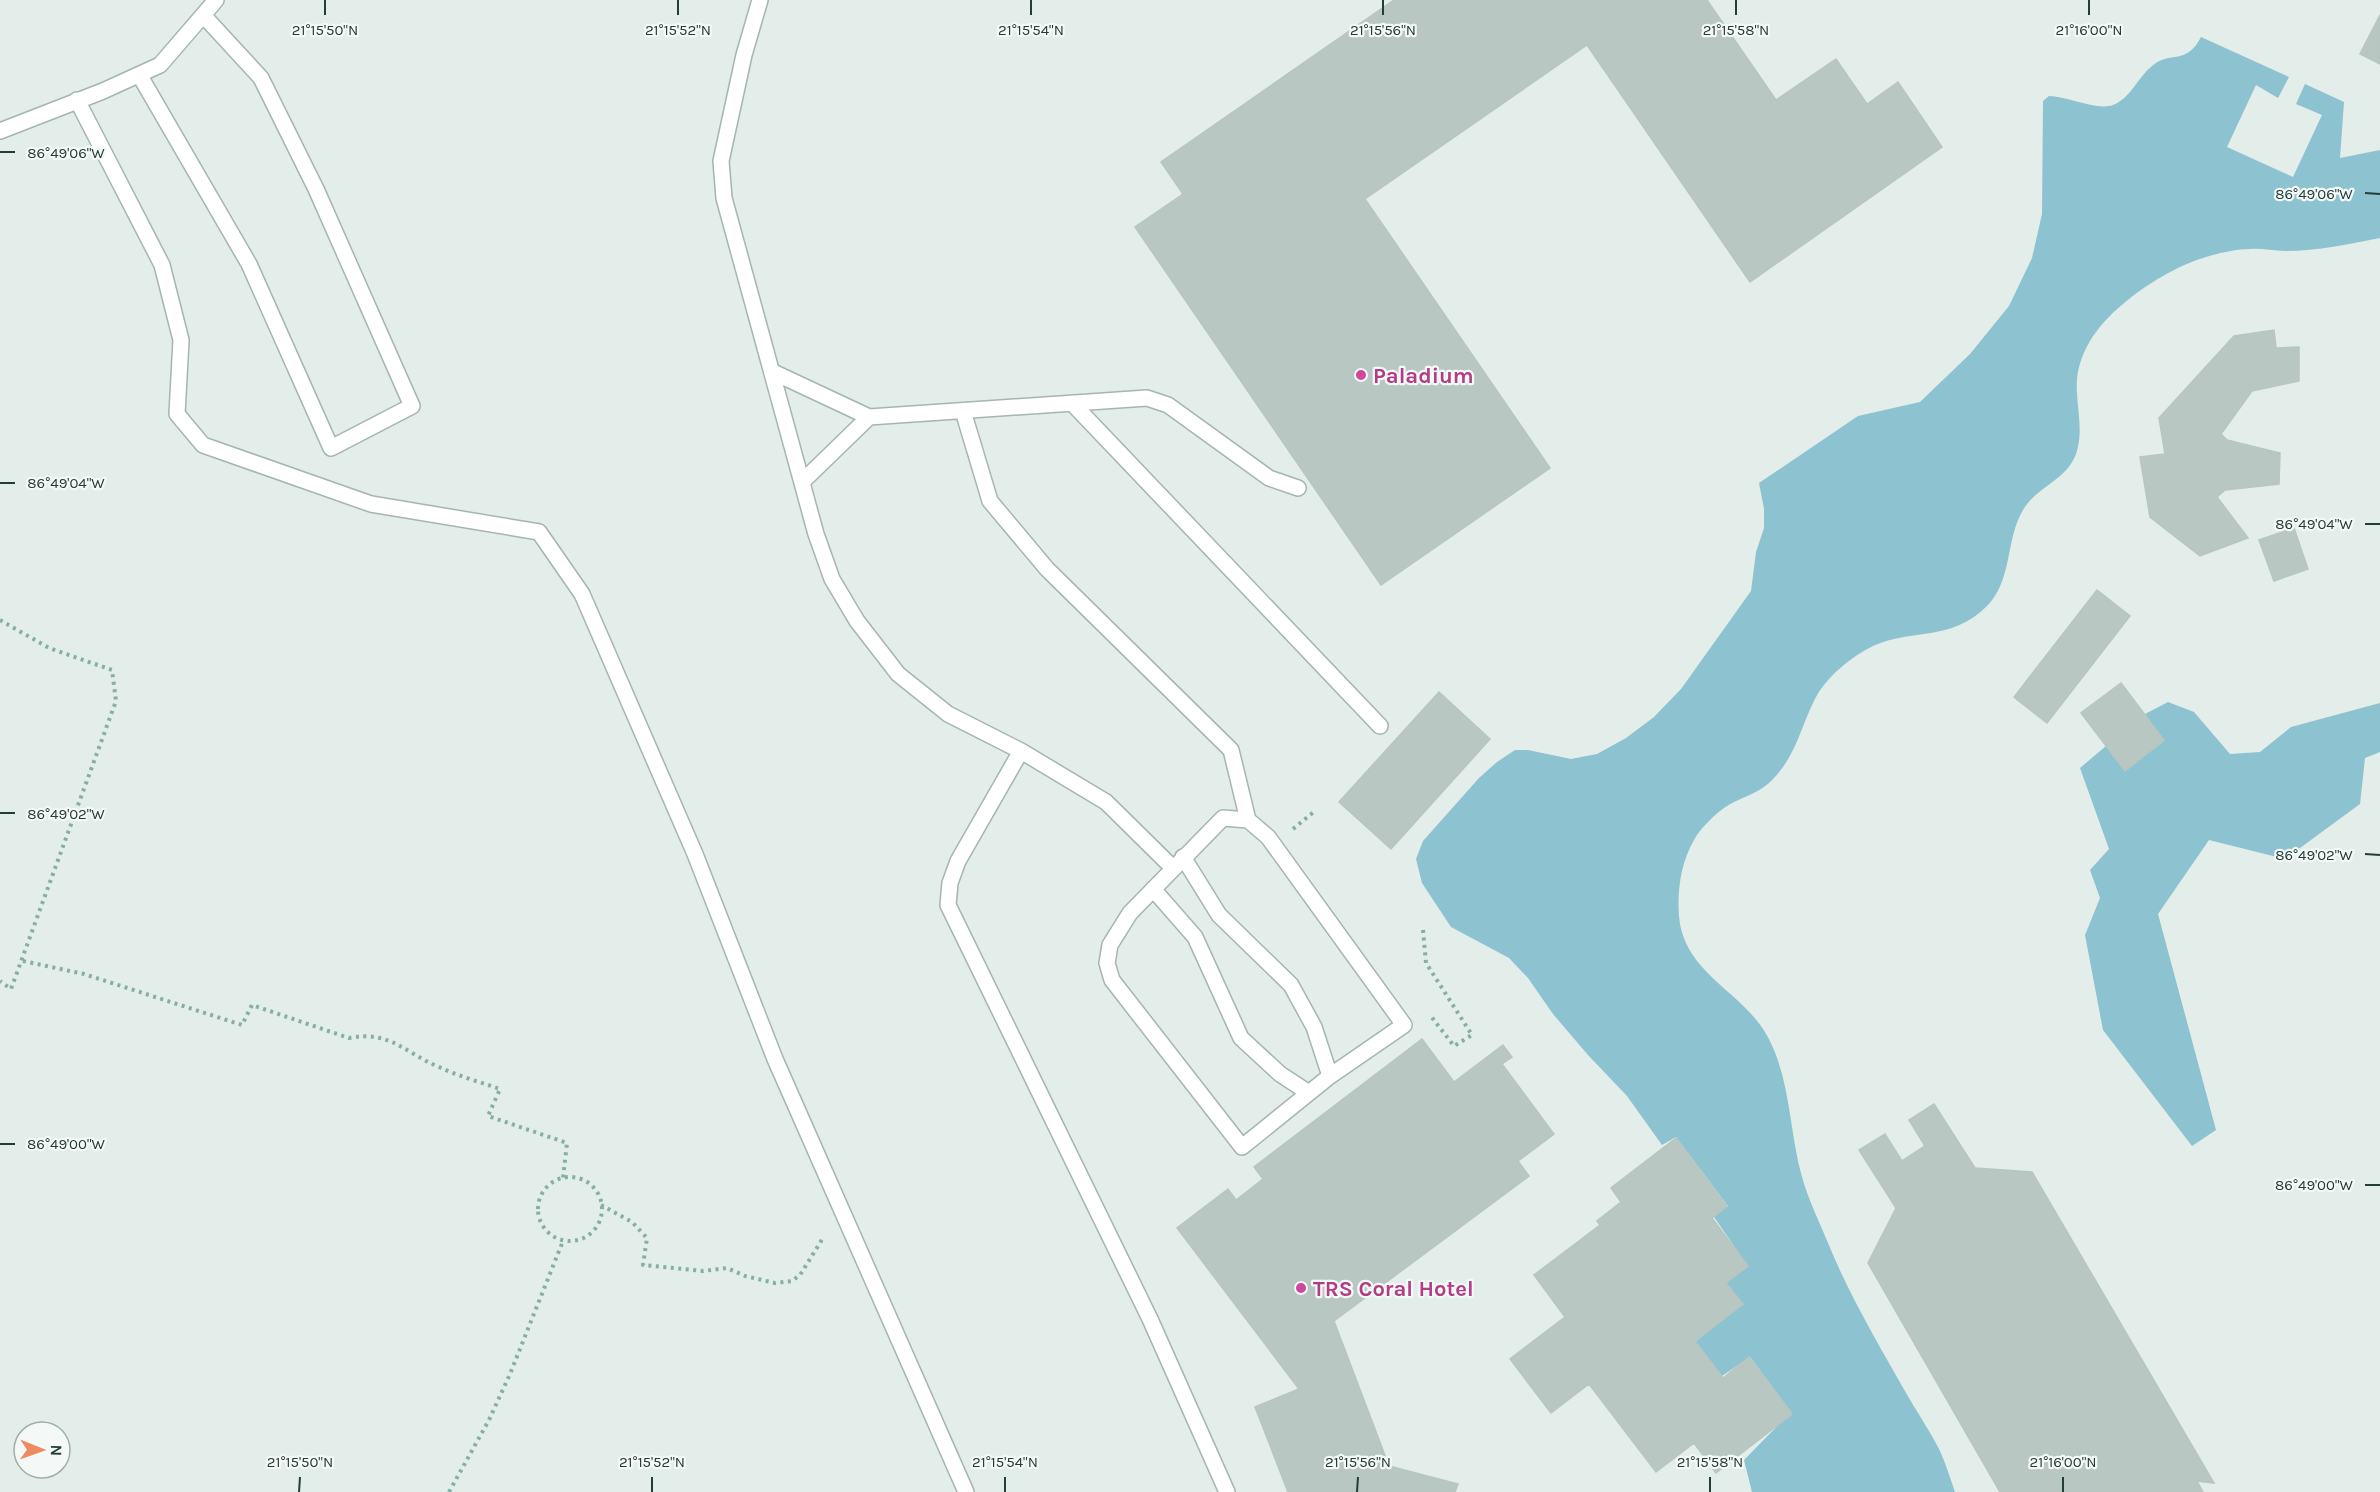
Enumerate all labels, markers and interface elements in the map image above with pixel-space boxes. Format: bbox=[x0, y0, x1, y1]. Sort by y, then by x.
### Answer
text: 21°15'50"N bbox=[292, 21, 358, 39]
text: 21°15'52"N bbox=[645, 21, 711, 39]
text: 21°15'54"N bbox=[998, 21, 1064, 39]
text: 21°15'56"N bbox=[1350, 21, 1416, 39]
text: 21°15'58"N bbox=[1703, 21, 1769, 39]
text: 21°16'00"N bbox=[2056, 21, 2122, 39]
text: 86°49'06"W bbox=[27, 144, 105, 162]
text: 86°49'06"W bbox=[2275, 185, 2353, 203]
place label: Paladium bbox=[1373, 363, 1474, 389]
marker: Paladium bbox=[1354, 368, 1368, 382]
text: 86°49'04"W bbox=[27, 474, 105, 492]
text: 86°49'04"W bbox=[2275, 515, 2353, 533]
text: 86°49'02"W bbox=[27, 805, 105, 823]
text: 86°49'02"W bbox=[2275, 846, 2353, 864]
text: 86°49'00"W bbox=[27, 1135, 105, 1153]
text: 86°49'00"W bbox=[2275, 1176, 2353, 1194]
place label: TRS Coral Hotel bbox=[1313, 1276, 1474, 1302]
marker: TRS Coral Hotel bbox=[1294, 1281, 1308, 1295]
north arrow bbox=[12, 1420, 72, 1480]
text: N bbox=[47, 1444, 66, 1456]
text: 21°15'50"N bbox=[267, 1453, 333, 1471]
text: 21°15'52"N bbox=[619, 1453, 685, 1471]
text: 21°15'54"N bbox=[972, 1453, 1038, 1471]
text: 21°15'56"N bbox=[1325, 1453, 1391, 1471]
text: 21°15'58"N bbox=[1677, 1453, 1743, 1471]
text: 21°16'00"N bbox=[2030, 1453, 2096, 1471]

